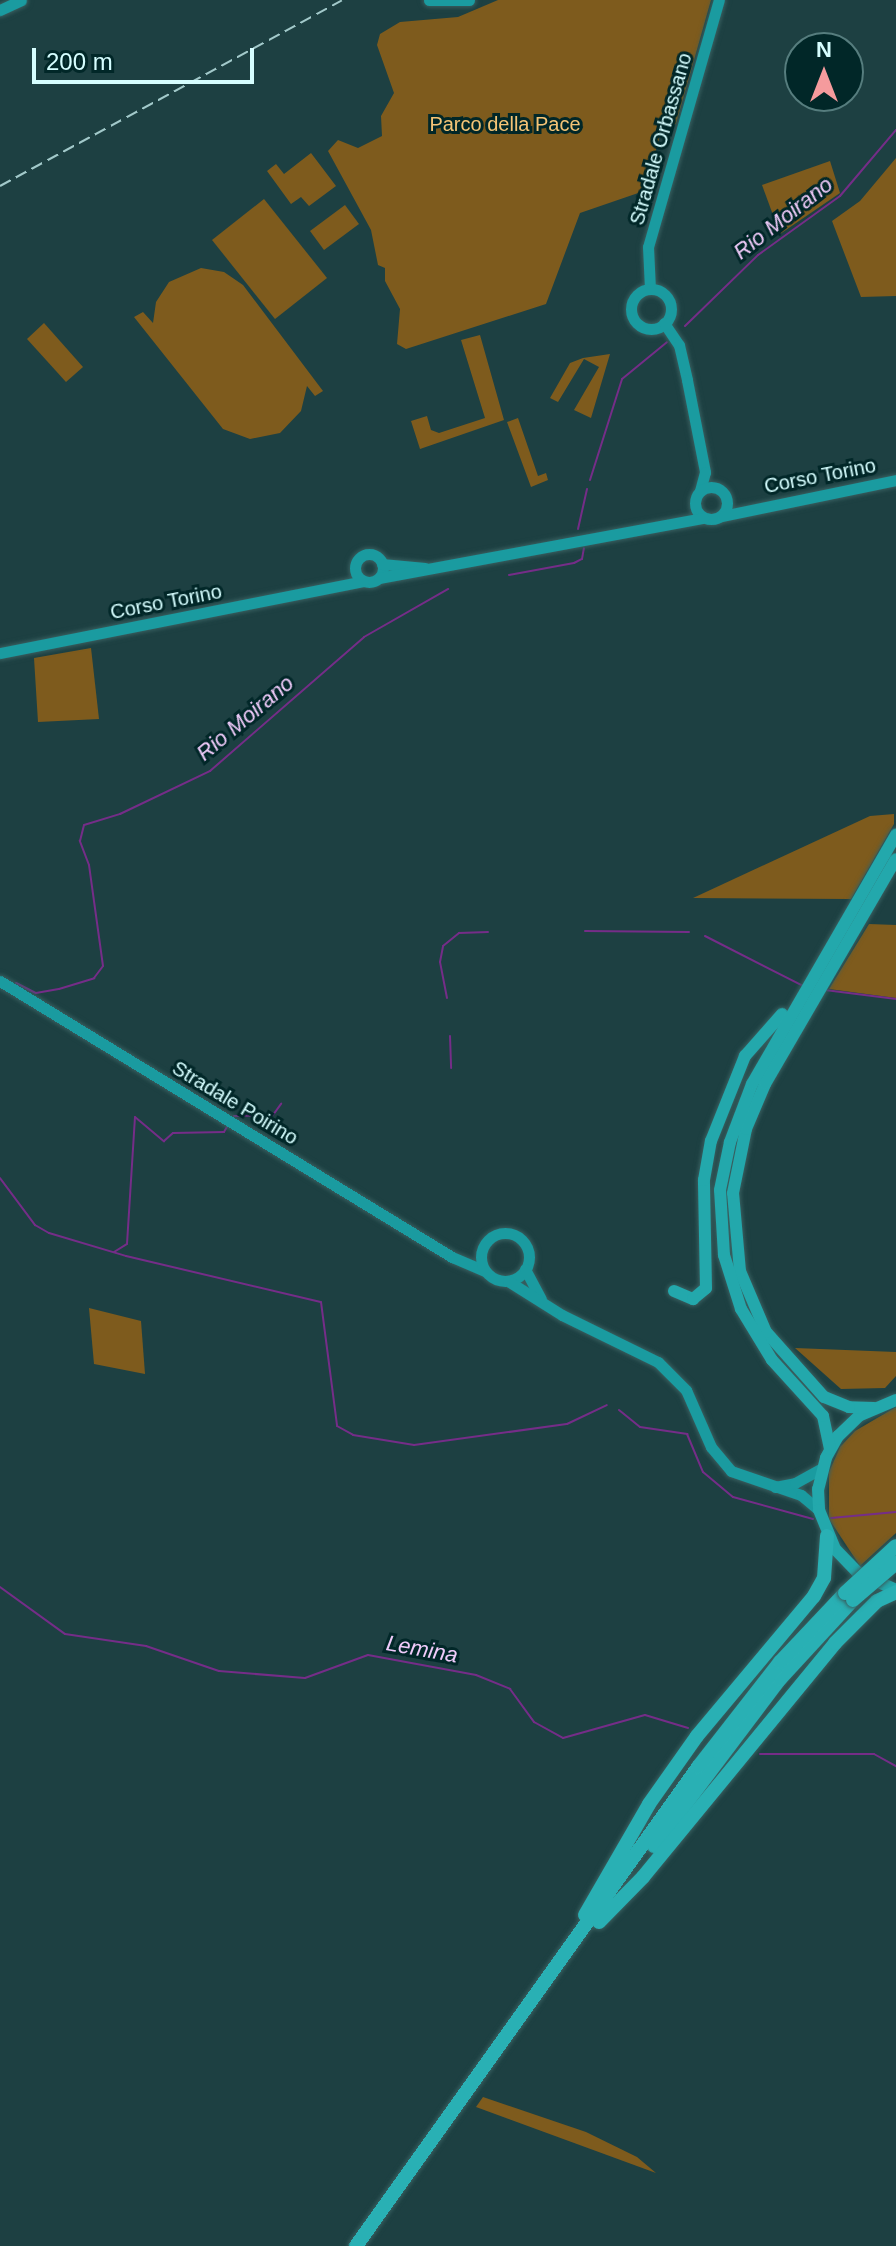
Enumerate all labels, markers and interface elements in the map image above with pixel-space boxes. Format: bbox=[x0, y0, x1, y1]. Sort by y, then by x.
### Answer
scale bar bbox=[36, 32, 258, 82]
north arrow bbox=[784, 32, 864, 112]
text: N bbox=[816, 37, 832, 62]
text: 200 m bbox=[46, 48, 113, 75]
street label: Stradale Orbassano bbox=[625, 50, 697, 228]
park label: Parco della Pace bbox=[429, 112, 581, 136]
water label: Rio Moirano bbox=[728, 171, 838, 265]
street label: Corso Torino bbox=[762, 453, 878, 499]
street label: Corso Torino bbox=[108, 579, 224, 625]
water label: Rio Moirano bbox=[191, 670, 299, 766]
street label: Stradale Poirino bbox=[168, 1056, 302, 1150]
water label: Lemina bbox=[384, 1630, 460, 1668]

